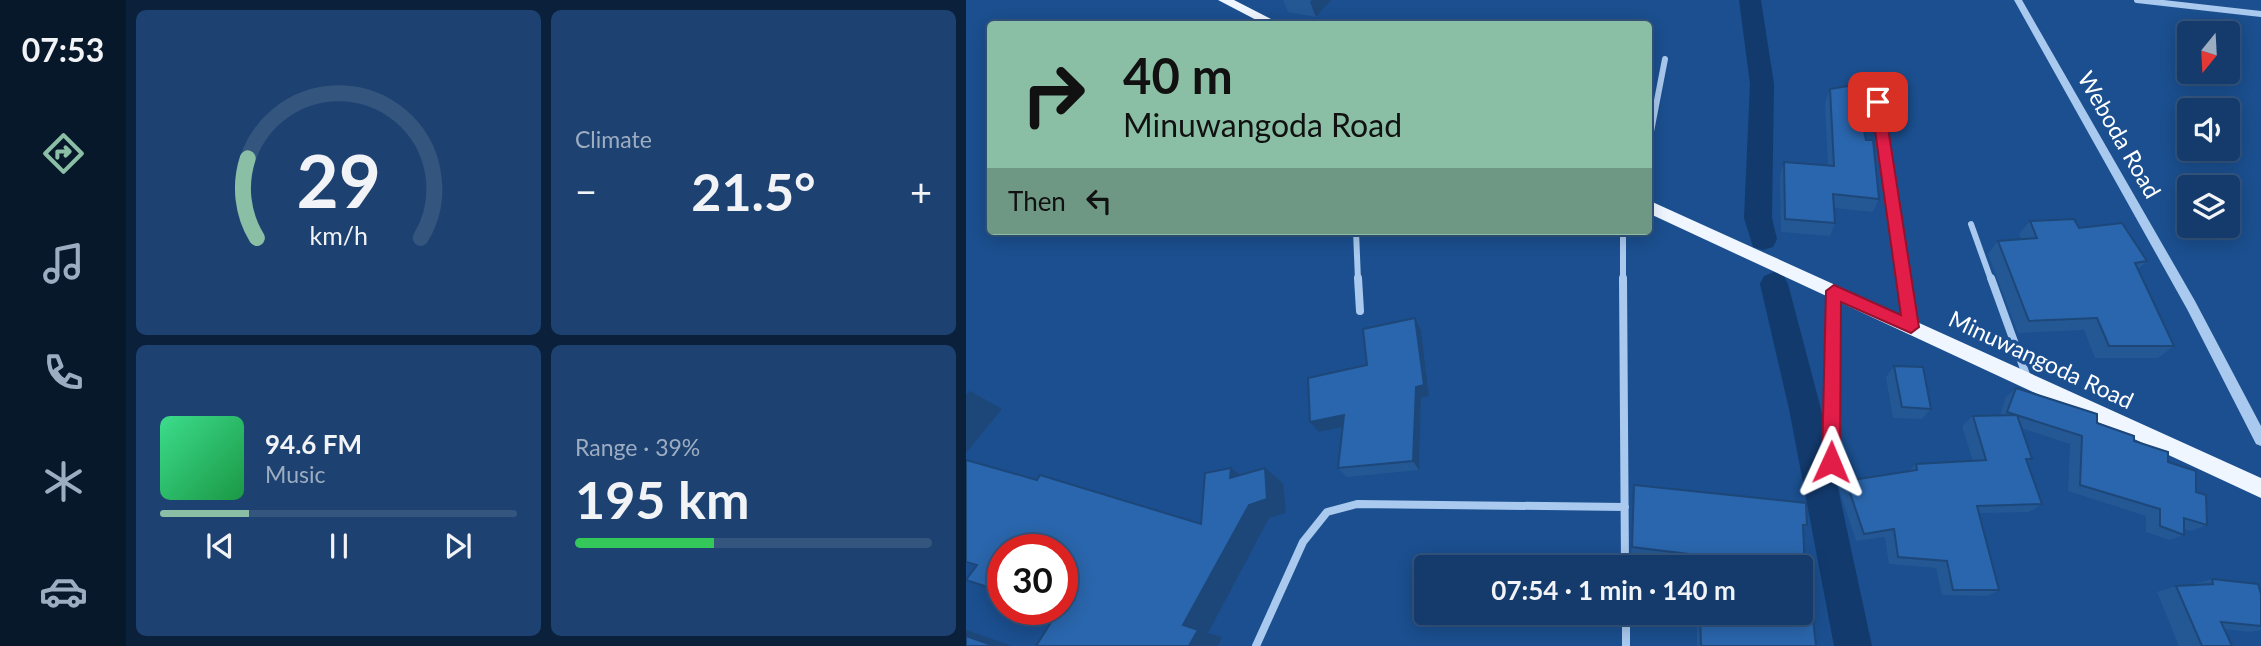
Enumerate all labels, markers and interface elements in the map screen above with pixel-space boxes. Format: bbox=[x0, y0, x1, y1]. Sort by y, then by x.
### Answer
north arrow bbox=[2177, 21, 2240, 84]
map controls bbox=[2177, 21, 2240, 238]
text: 07:53 bbox=[22, 30, 104, 69]
text: 40 m bbox=[1123, 46, 1233, 104]
icon: right bbox=[1008, 49, 1099, 140]
street label: Weboda Road bbox=[2072, 66, 2167, 203]
pin bbox=[1848, 72, 1908, 132]
icon: arrive bbox=[1859, 83, 1897, 121]
button: sound bbox=[2177, 98, 2240, 161]
text: Minuwangoda Road bbox=[1123, 105, 1402, 144]
text: Climate bbox=[575, 125, 652, 153]
icon: directions bbox=[39, 129, 88, 178]
text: 29 bbox=[296, 137, 381, 225]
text: 21.5° bbox=[691, 160, 816, 222]
text: − bbox=[575, 168, 597, 214]
text: + bbox=[910, 168, 932, 214]
button: layers bbox=[2177, 175, 2240, 238]
icon: left bbox=[1080, 182, 1118, 220]
text: Then bbox=[1008, 185, 1066, 217]
text: km/h bbox=[309, 220, 368, 250]
icon: music bbox=[39, 239, 88, 288]
street label: Minuwangoda Road bbox=[1945, 304, 2138, 414]
icon: phone bbox=[39, 348, 88, 397]
position arrow bbox=[1794, 425, 1868, 499]
text: 94.6 FM bbox=[265, 428, 362, 460]
text: Range · 39% bbox=[575, 433, 700, 461]
icon: climate bbox=[39, 457, 88, 506]
text: Music bbox=[265, 460, 325, 488]
text: 195 km bbox=[575, 468, 749, 530]
icon: previous bbox=[201, 527, 239, 565]
icon: pause bbox=[320, 527, 358, 565]
icon: next bbox=[439, 527, 477, 565]
speed limit sign: 30 bbox=[987, 534, 1078, 625]
icon: car bbox=[39, 567, 88, 616]
text: 07:54 · 1 min · 140 m bbox=[1491, 574, 1736, 606]

